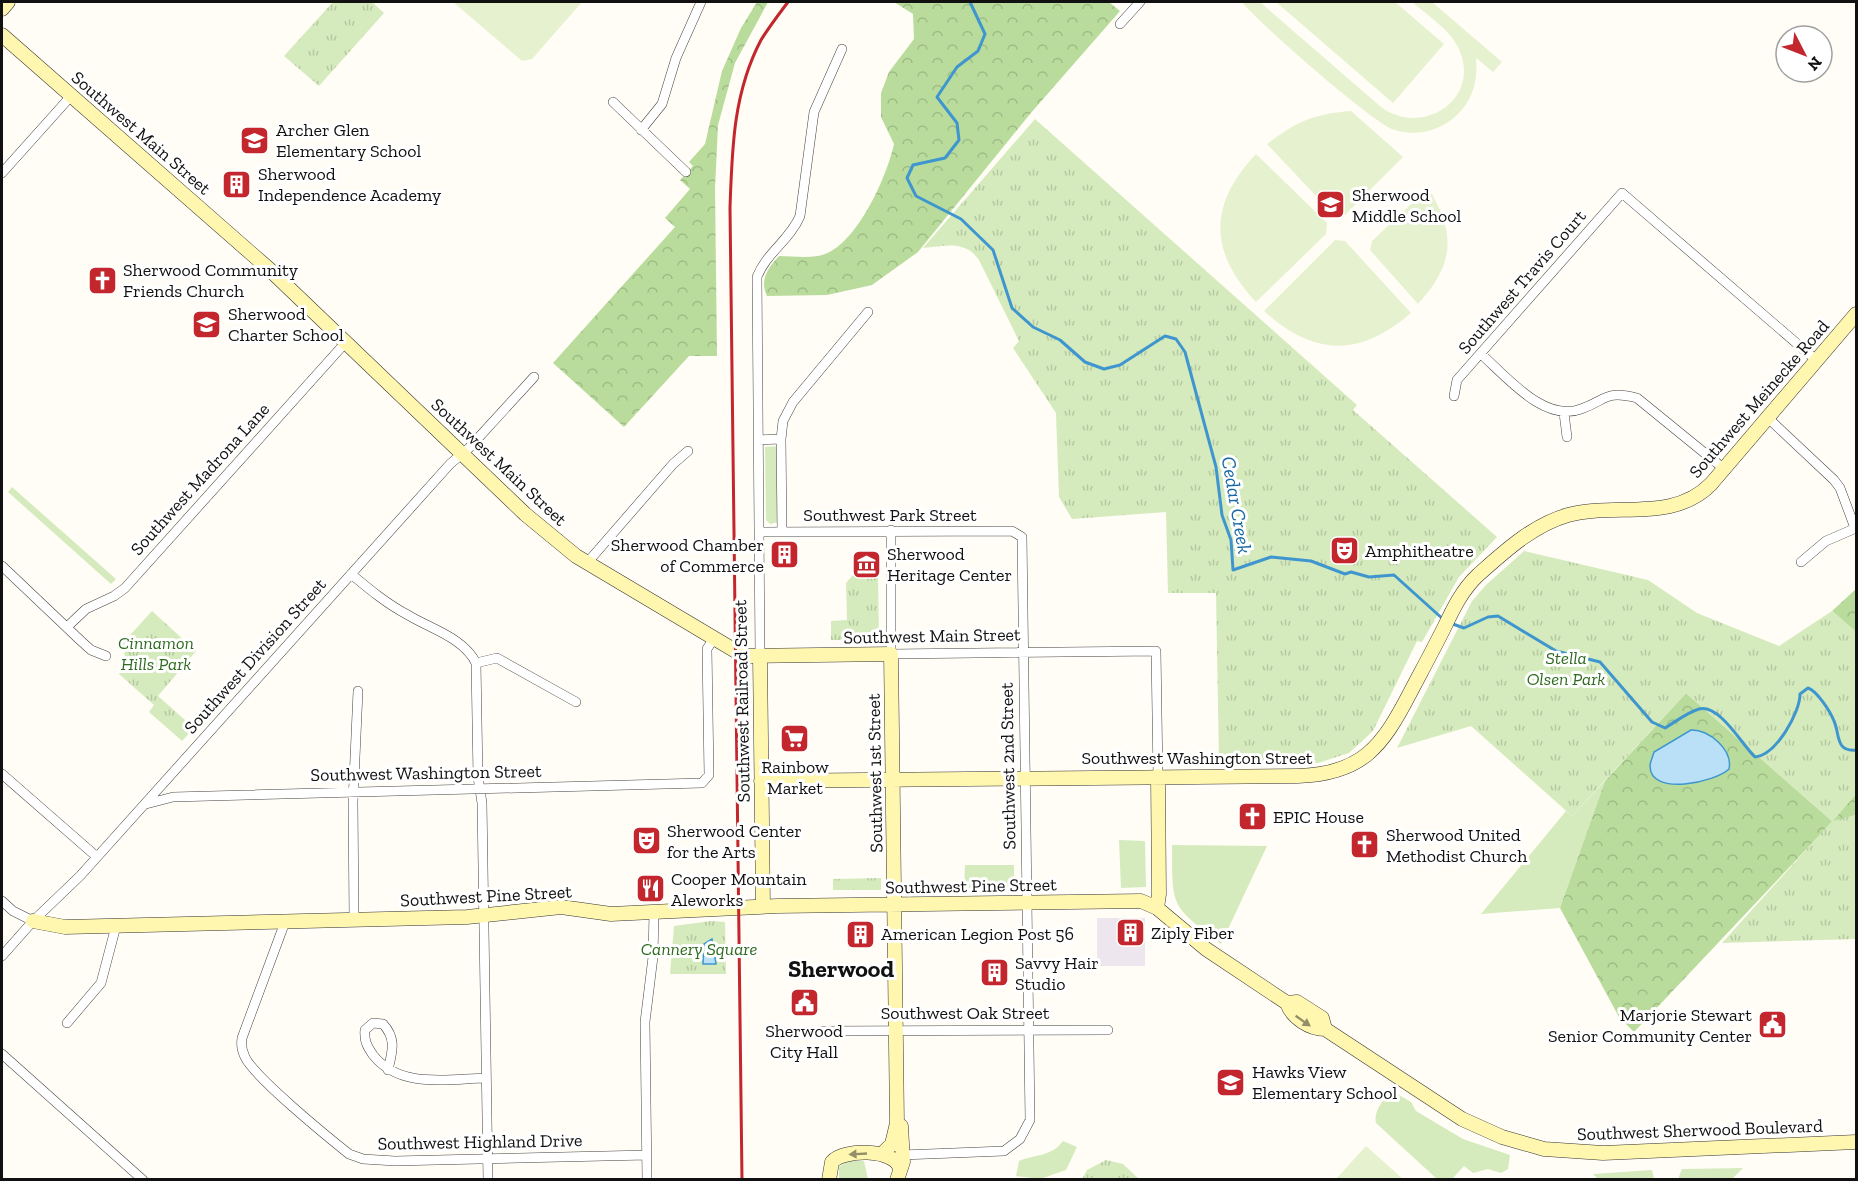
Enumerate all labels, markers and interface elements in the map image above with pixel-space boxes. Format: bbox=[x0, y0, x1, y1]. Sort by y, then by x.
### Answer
north arrow bbox=[1774, 24, 1834, 84]
text: N bbox=[1804, 53, 1826, 75]
street label: Southwest Main Street bbox=[67, 67, 215, 200]
place label: Archer Glen Elementary School bbox=[276, 119, 421, 162]
school or university icon: Archer Glen Elementary School bbox=[239, 124, 271, 156]
place label: Sherwood Independence Academy bbox=[258, 163, 442, 206]
building icon: Sherwood Independence Academy bbox=[221, 168, 253, 200]
place label: Sherwood Middle School bbox=[1352, 184, 1461, 227]
school or university icon: Sherwood Middle School bbox=[1315, 189, 1347, 221]
street label: Southwest Travis Court bbox=[1453, 205, 1591, 359]
place label: Sherwood Community Friends Church bbox=[123, 259, 299, 302]
church icon: Sherwood Community Friends Church bbox=[86, 264, 118, 296]
place label: Sherwood Charter School bbox=[228, 303, 344, 346]
school or university icon: Sherwood Charter School bbox=[191, 308, 223, 340]
street label: Southwest Meinecke Road bbox=[1684, 315, 1834, 483]
street label: Southwest Main Street bbox=[427, 393, 572, 531]
street label: Southwest Madrona Lane bbox=[126, 398, 274, 560]
water label: Cedar Creek bbox=[1217, 454, 1257, 556]
street label: Southwest Park Street bbox=[803, 504, 977, 526]
place label: Sherwood Chamber of Commerce bbox=[611, 534, 764, 577]
theatre icon: Amphitheatre bbox=[1328, 535, 1360, 567]
building icon: Sherwood Chamber of Commerce bbox=[769, 539, 801, 571]
place label: Amphitheatre bbox=[1365, 540, 1474, 562]
place label: Sherwood Heritage Center bbox=[887, 543, 1012, 586]
museum icon: Sherwood Heritage Center bbox=[850, 548, 882, 580]
street label: Southwest Division Street bbox=[179, 573, 331, 738]
street label: Southwest Railroad Street bbox=[729, 599, 755, 802]
street label: Southwest Main Street bbox=[843, 623, 1021, 649]
park label: Cinnamon Hills Park bbox=[118, 632, 194, 675]
park label: Stella Olsen Park bbox=[1527, 647, 1605, 690]
street label: Southwest 2nd Street bbox=[996, 682, 1020, 850]
street label: Southwest 1st Street bbox=[863, 693, 887, 853]
supermarket icon: Rainbow Market bbox=[779, 722, 811, 754]
street label: Southwest Washington Street bbox=[1081, 747, 1313, 769]
place label: Rainbow Market bbox=[761, 756, 829, 799]
street label: Southwest Washington Street bbox=[310, 760, 542, 786]
church icon: EPIC House bbox=[1236, 801, 1268, 833]
place label: EPIC House bbox=[1273, 806, 1364, 828]
place label: Sherwood Center for the Arts bbox=[667, 820, 802, 863]
place label: Sherwood United Methodist Church bbox=[1386, 824, 1527, 867]
theatre icon: Sherwood Center for the Arts bbox=[630, 825, 662, 857]
church icon: Sherwood United Methodist Church bbox=[1349, 829, 1381, 861]
place label: Cooper Mountain Aleworks bbox=[671, 868, 807, 911]
restaurant icon: Cooper Mountain Aleworks bbox=[634, 873, 666, 905]
street label: Southwest Pine Street bbox=[885, 873, 1057, 898]
street label: Southwest Pine Street bbox=[400, 881, 573, 911]
building icon: Ziply Fiber bbox=[1114, 917, 1146, 949]
building icon: American Legion Post 56 bbox=[844, 918, 876, 950]
place label: Ziply Fiber bbox=[1151, 922, 1234, 944]
place label: American Legion Post 56 bbox=[881, 923, 1074, 945]
park label: Cannery Square bbox=[641, 938, 757, 960]
place label: Savvy Hair Studio bbox=[1015, 952, 1099, 995]
district label: Sherwood bbox=[788, 954, 894, 983]
building icon: Savvy Hair Studio bbox=[978, 957, 1010, 989]
public building icon: Sherwood City Hall bbox=[788, 986, 820, 1018]
street label: Southwest Oak Street bbox=[881, 1002, 1050, 1024]
place label: Marjorie Stewart Senior Community Center bbox=[1548, 1004, 1752, 1047]
public building icon: Marjorie Stewart Senior Community Center bbox=[1757, 1009, 1789, 1041]
one-way arrow bbox=[1294, 1015, 1310, 1027]
place label: Sherwood City Hall bbox=[765, 1020, 843, 1063]
place label: Hawks View Elementary School bbox=[1252, 1061, 1397, 1104]
school or university icon: Hawks View Elementary School bbox=[1215, 1066, 1247, 1098]
street label: Southwest Sherwood Boulevard bbox=[1577, 1115, 1824, 1145]
street label: Southwest Highland Drive bbox=[377, 1129, 583, 1155]
one-way arrow bbox=[848, 1150, 867, 1159]

